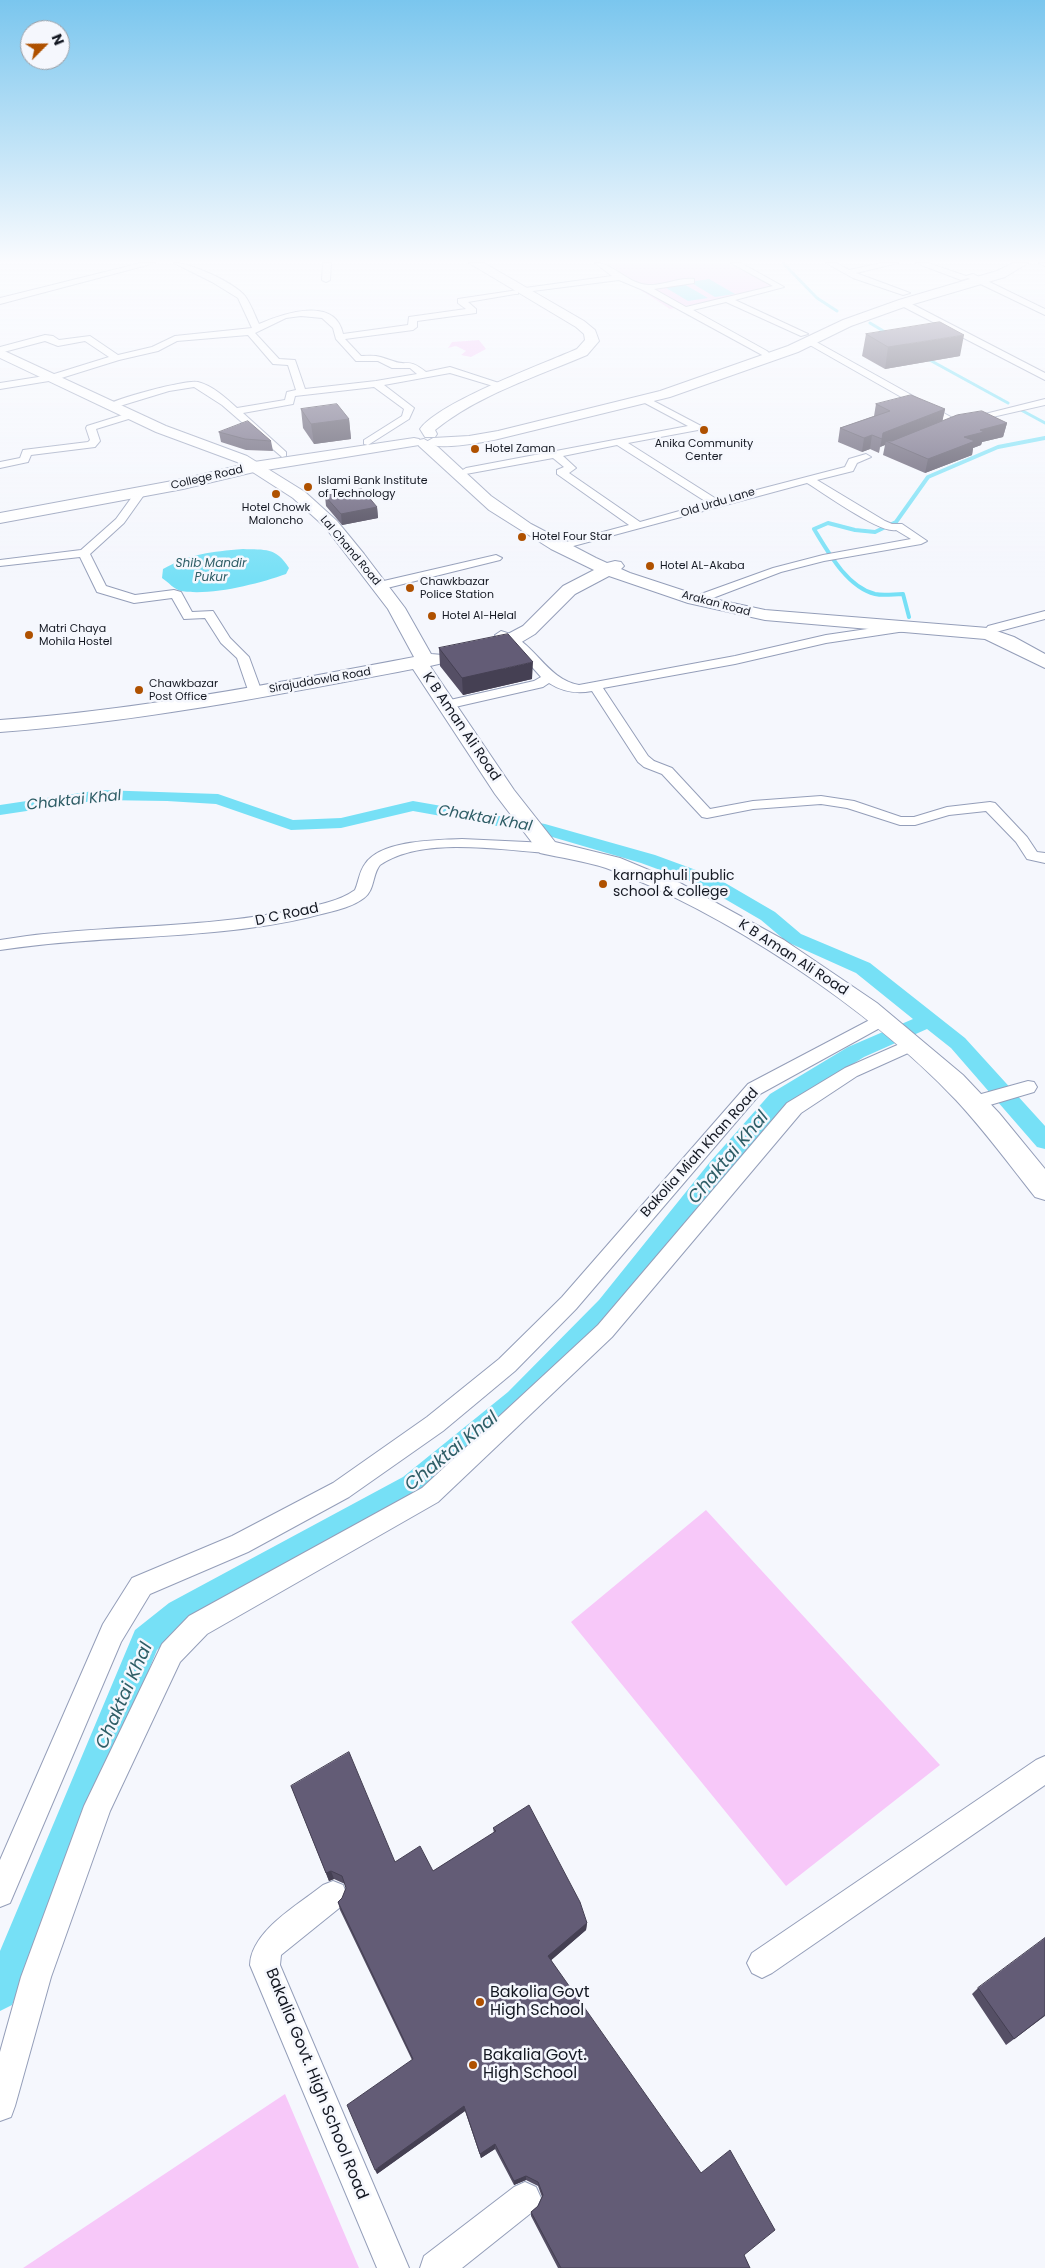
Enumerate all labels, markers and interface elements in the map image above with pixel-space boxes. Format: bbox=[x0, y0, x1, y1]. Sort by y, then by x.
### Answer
north arrow bbox=[20, 20, 70, 70]
text: N bbox=[47, 31, 69, 48]
marker: Anika Community Center bbox=[698, 424, 710, 436]
place label: Anika Community Center bbox=[655, 437, 753, 463]
place label: Hotel Zaman bbox=[485, 442, 555, 456]
marker: Hotel Zaman bbox=[469, 443, 481, 455]
street label: College Road bbox=[170, 463, 244, 493]
place label: Islami Bank Institute of Technology bbox=[318, 474, 427, 500]
marker: Islami Bank Institute of Technology bbox=[302, 481, 314, 493]
street label: Old Urdu Lane bbox=[679, 485, 757, 521]
marker: Hotel Chowk Maloncho bbox=[270, 488, 282, 500]
place label: Hotel Chowk Maloncho bbox=[242, 501, 310, 527]
street label: Lal Chand Road bbox=[317, 514, 383, 588]
place label: Hotel Four Star bbox=[532, 530, 612, 544]
marker: Hotel Four Star bbox=[516, 531, 528, 543]
water label: Shib Mandir Pukur bbox=[176, 557, 246, 585]
place label: Hotel AL-Akaba bbox=[660, 559, 745, 573]
marker: Hotel AL-Akaba bbox=[644, 560, 656, 572]
place label: Chawkbazar Police Station bbox=[420, 575, 494, 601]
marker: Chawkbazar Police Station bbox=[404, 582, 416, 594]
street label: Arakan Road bbox=[680, 588, 752, 620]
place label: Hotel Al-Helal bbox=[442, 609, 517, 623]
marker: Hotel Al-Helal bbox=[426, 610, 438, 622]
place label: Matri Chaya Mohila Hostel bbox=[39, 622, 112, 648]
marker: Matri Chaya Mohila Hostel bbox=[23, 629, 35, 641]
street label: Sirajuddowla Road bbox=[268, 666, 372, 696]
street label: K B Aman Ali Road bbox=[419, 670, 503, 784]
place label: Chawkbazar Post Office bbox=[149, 677, 218, 703]
marker: Chawkbazar Post Office bbox=[133, 684, 145, 696]
water label: Chaktai Khal bbox=[26, 787, 122, 815]
water label: Chaktai Khal bbox=[437, 802, 533, 836]
place label: karnaphuli public school & college bbox=[613, 868, 735, 900]
marker: karnaphuli public school & college bbox=[597, 878, 609, 890]
street label: D C Road bbox=[254, 900, 320, 930]
street label: K B Aman Ali Road bbox=[735, 916, 851, 1000]
street label: Bakolia Miah Khan Road bbox=[638, 1085, 762, 1221]
water label: Chaktai Khal bbox=[684, 1107, 774, 1209]
water label: Chaktai Khal bbox=[401, 1408, 503, 1496]
water label: Chaktai Khal bbox=[92, 1639, 158, 1753]
street label: Bakalia Govt. High School Road bbox=[261, 1966, 371, 2202]
place label: Bakolia Govt High School bbox=[490, 1983, 590, 2021]
marker: Bakolia Govt High School bbox=[474, 1996, 486, 2008]
place label: Bakalia Govt. High School bbox=[483, 2046, 586, 2084]
marker: Bakalia Govt. High School bbox=[467, 2059, 479, 2071]

